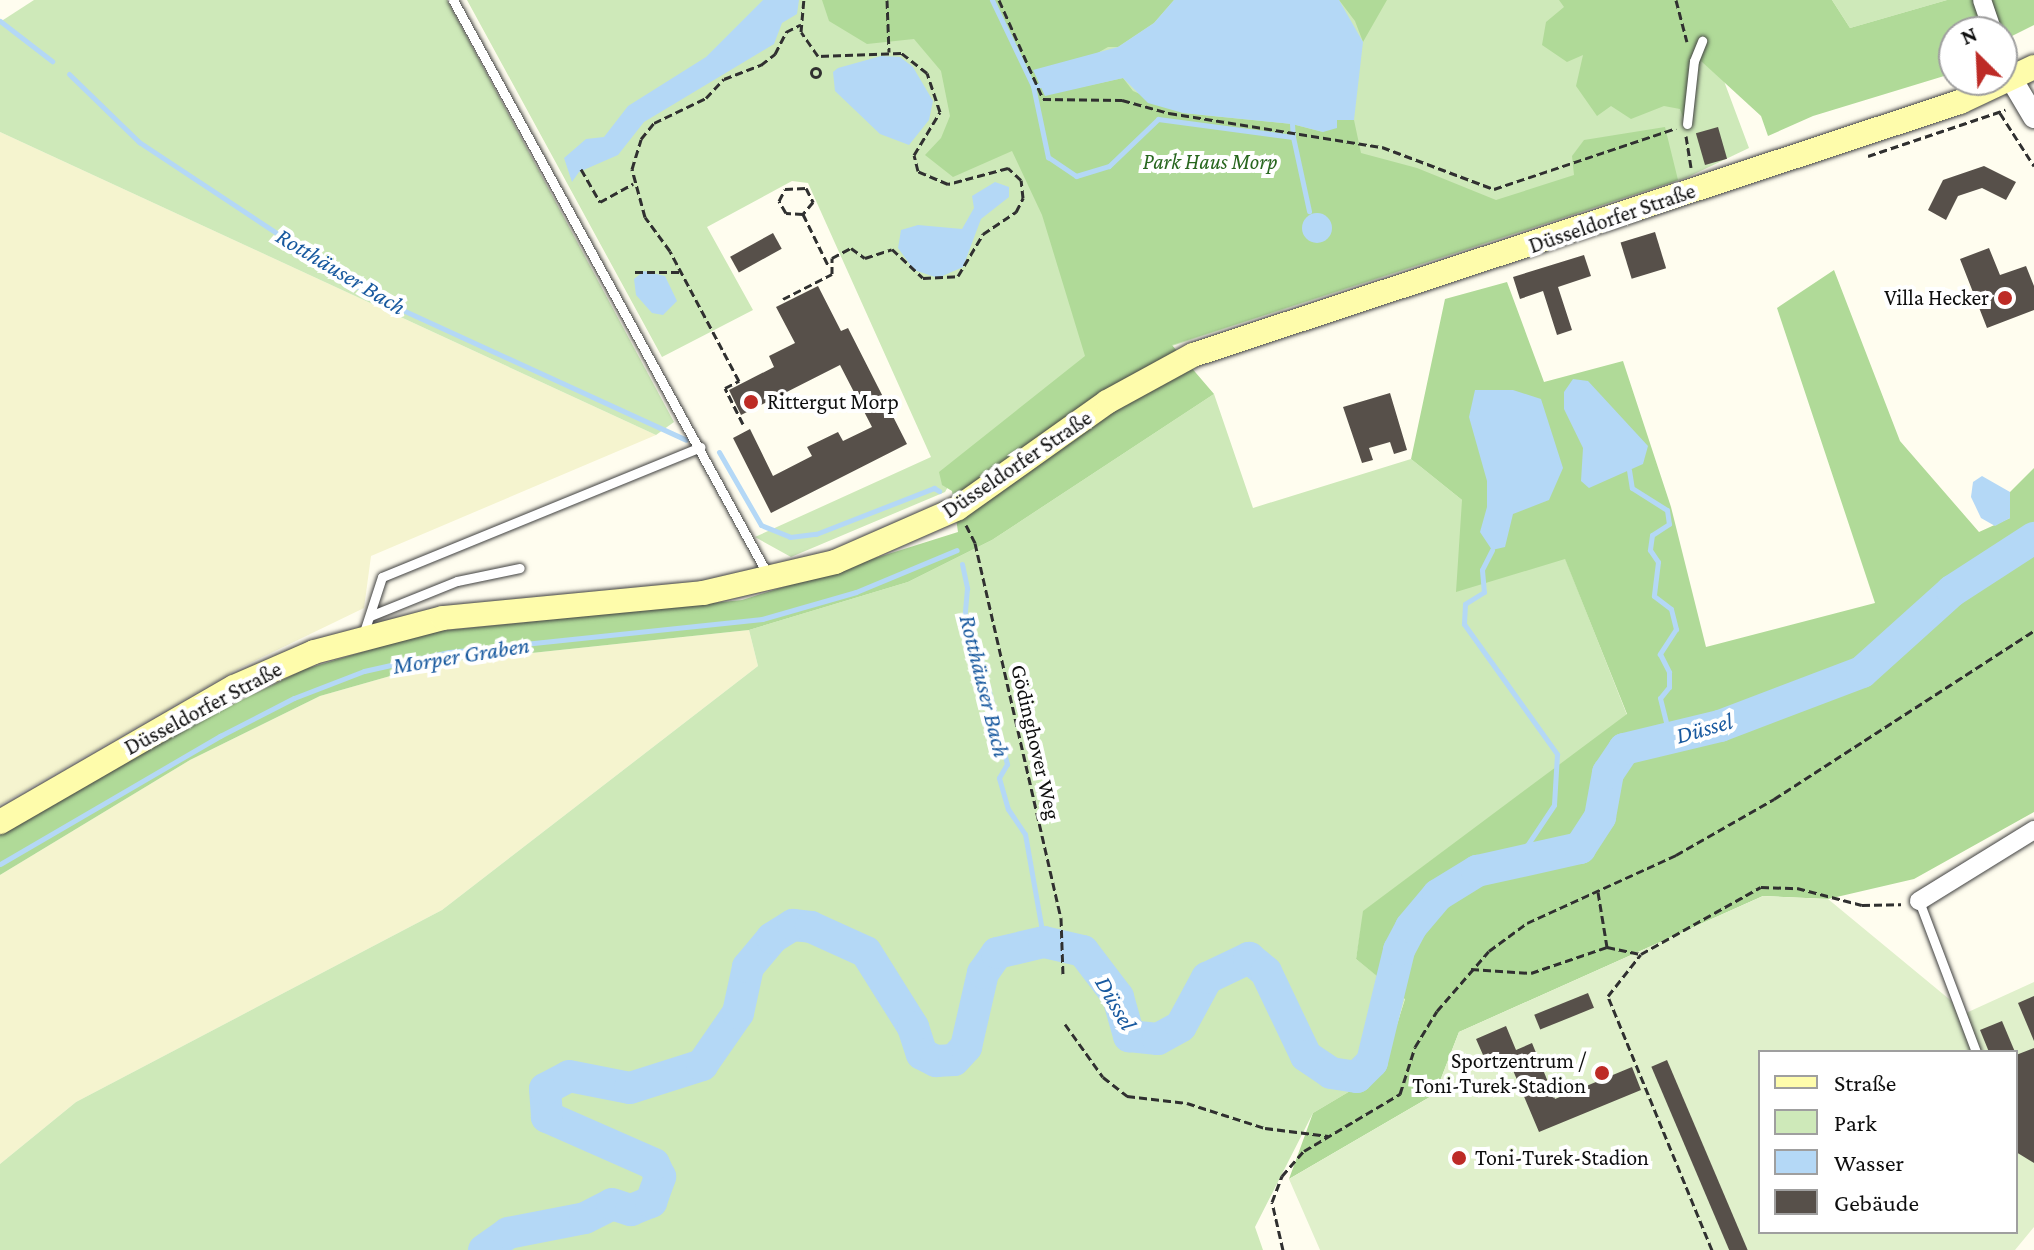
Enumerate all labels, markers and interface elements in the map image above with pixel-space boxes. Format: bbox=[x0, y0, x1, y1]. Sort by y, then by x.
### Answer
north arrow bbox=[1938, 16, 2018, 96]
text: N bbox=[1957, 21, 1981, 50]
park label: Park Haus Morp bbox=[1143, 149, 1277, 175]
street label: Düsseldorfer Straße bbox=[1525, 177, 1699, 259]
water label: Rotthäuser Bach bbox=[271, 221, 411, 321]
place label: Villa Hecker bbox=[1884, 285, 1989, 311]
marker: Villa Hecker bbox=[1996, 289, 2014, 307]
place label: Rittergut Morp bbox=[767, 389, 899, 415]
marker: Rittergut Morp bbox=[742, 393, 760, 411]
street label: Düsseldorfer Straße bbox=[937, 404, 1097, 524]
water label: Rotthäuser Bach bbox=[953, 612, 1017, 760]
water label: Morper Graben bbox=[391, 630, 531, 680]
street label: Düsseldorfer Straße bbox=[120, 655, 286, 761]
street label: Gödinghover Weg bbox=[1005, 662, 1067, 822]
water label: Düssel bbox=[1672, 706, 1736, 750]
water label: Düssel bbox=[1089, 971, 1143, 1035]
place label: Sportzentrum / Toni-Turek-Stadion bbox=[1412, 1047, 1586, 1098]
legend bbox=[1758, 1050, 2018, 1234]
marker: Sportzentrum / Toni-Turek-Stadion bbox=[1593, 1064, 1611, 1082]
text: Straße bbox=[1834, 1069, 1896, 1096]
text: Park bbox=[1834, 1109, 1877, 1136]
place label: Toni-Turek-Stadion bbox=[1475, 1145, 1649, 1171]
marker: Toni-Turek-Stadion bbox=[1450, 1149, 1468, 1167]
text: Wasser bbox=[1834, 1149, 1904, 1176]
text: Gebäude bbox=[1834, 1189, 1919, 1216]

